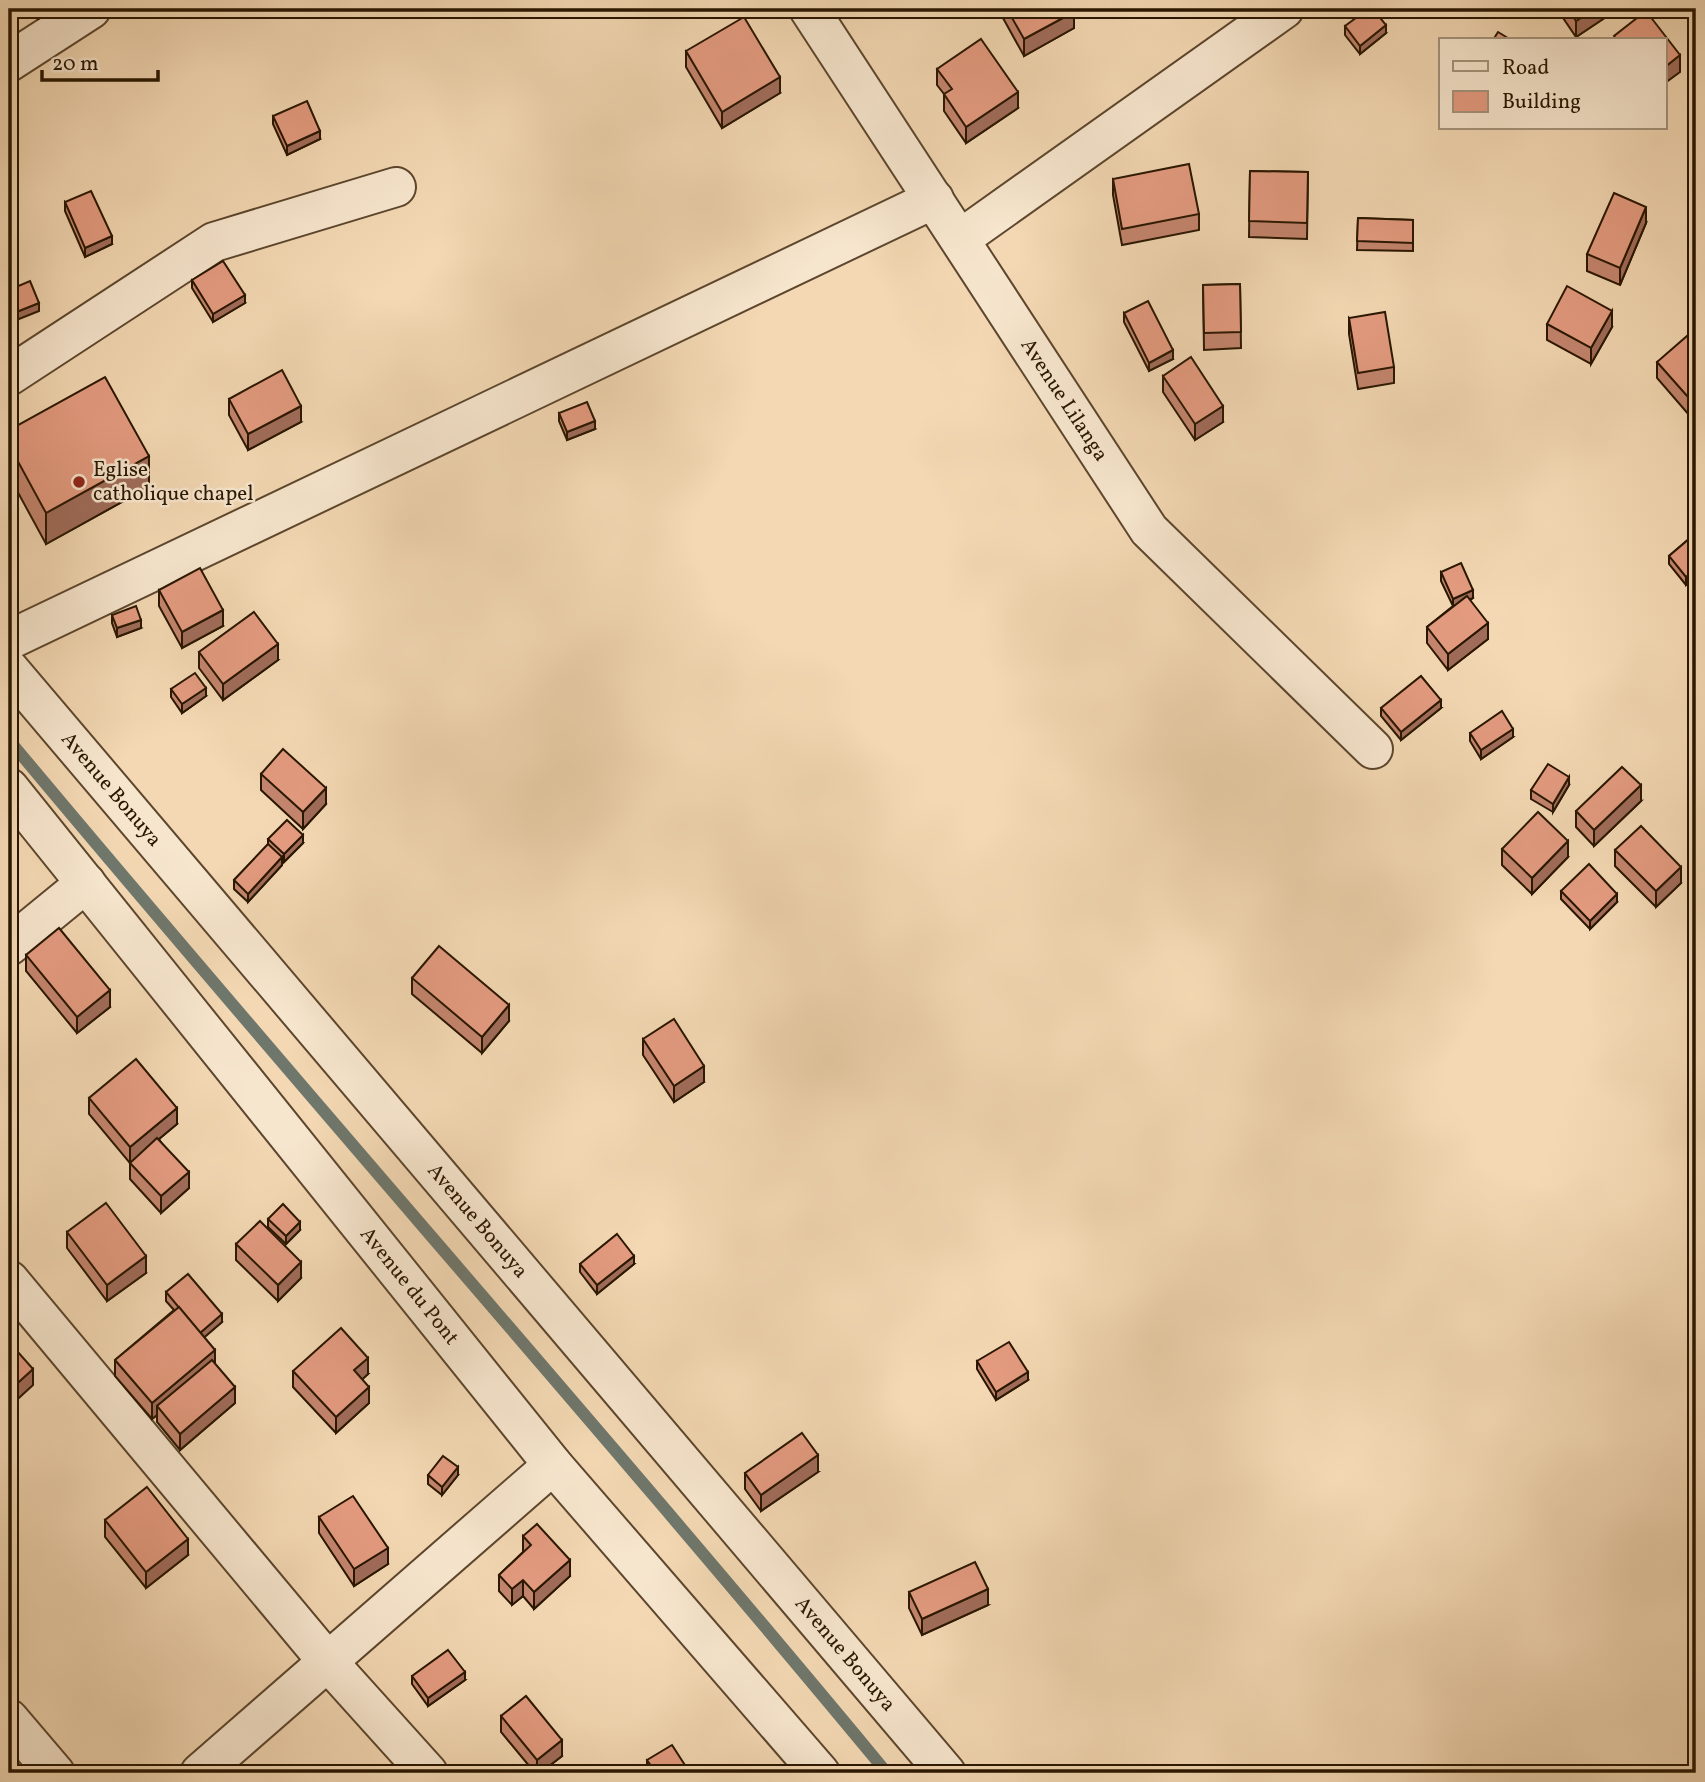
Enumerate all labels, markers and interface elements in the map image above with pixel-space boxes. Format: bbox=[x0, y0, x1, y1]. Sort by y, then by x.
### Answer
scale bar bbox=[42, 38, 158, 82]
legend bbox=[1439, 38, 1666, 130]
text: 20 m bbox=[52, 50, 98, 79]
text: Road bbox=[1502, 54, 1549, 83]
text: Building bbox=[1502, 88, 1581, 117]
street label: Avenue Lilanga bbox=[1013, 333, 1115, 467]
place label: Eglise catholique chapel bbox=[93, 456, 254, 509]
marker: Eglise catholique chapel bbox=[71, 474, 87, 490]
street label: Avenue Bonuya bbox=[54, 726, 169, 853]
street label: Avenue Bonuya bbox=[420, 1157, 535, 1285]
street label: Avenue du Pont bbox=[353, 1221, 466, 1351]
street label: Avenue Bonuya bbox=[788, 1590, 902, 1718]

